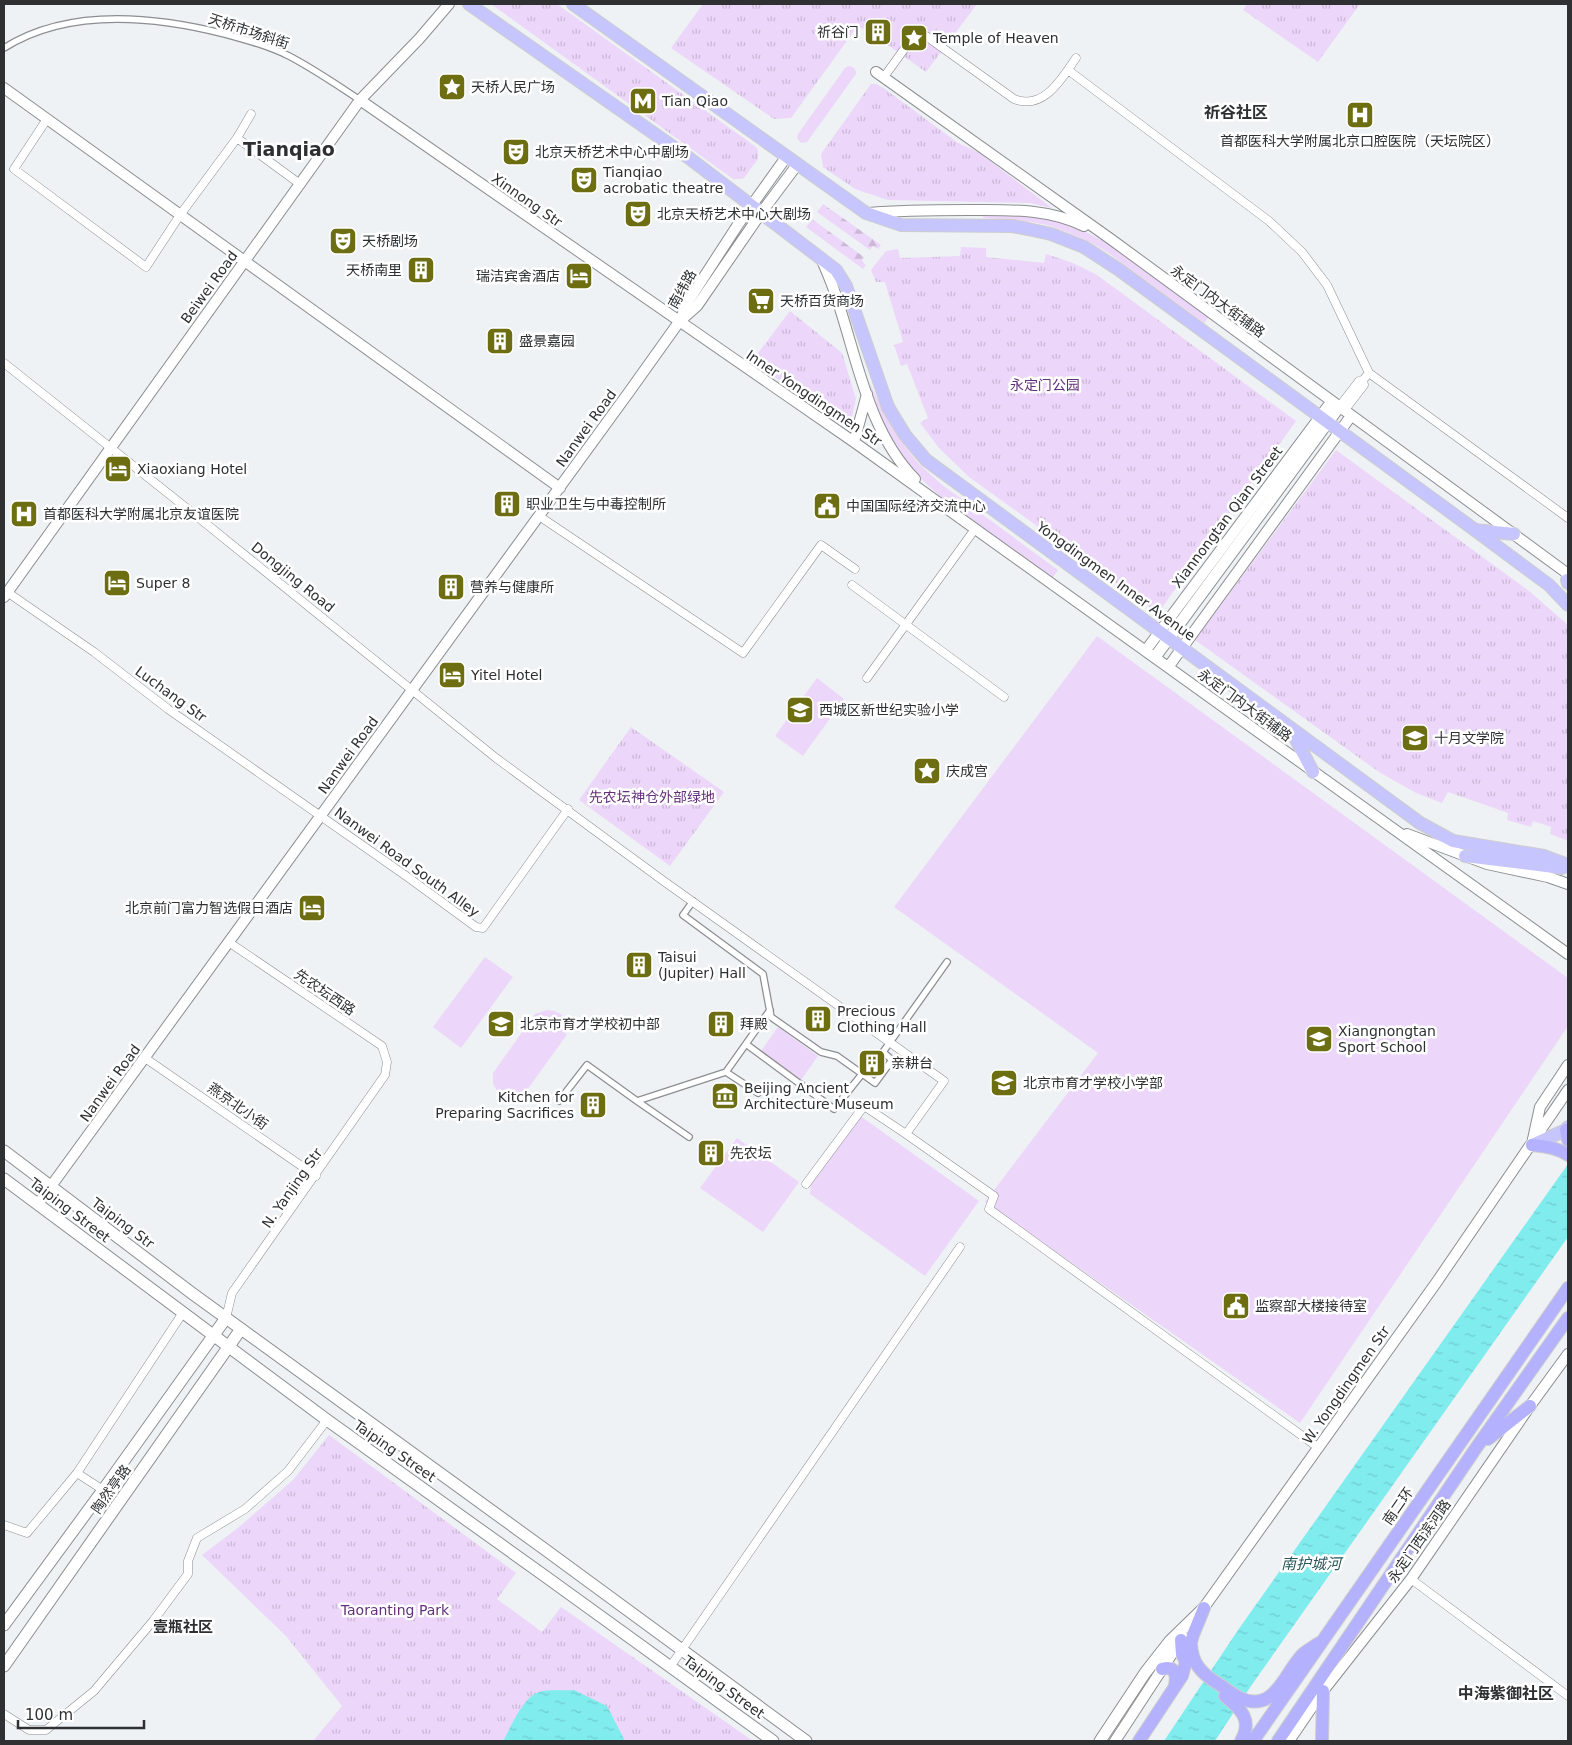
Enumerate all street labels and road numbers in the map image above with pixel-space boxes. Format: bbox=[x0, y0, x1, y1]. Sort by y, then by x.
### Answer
street label: 天桥市场斜街 bbox=[207, 10, 291, 52]
street label: Xinnong Str bbox=[489, 170, 565, 230]
street label: Beiwei Road bbox=[177, 248, 241, 326]
street label: 永定门内大街辅路 bbox=[1168, 262, 1268, 340]
street label: 南纬路 bbox=[665, 267, 699, 311]
street label: Inner Yongdingmen Str bbox=[743, 347, 885, 449]
street label: Nanwei Road bbox=[553, 386, 619, 470]
street label: Xiannongtan Qian Street bbox=[1169, 443, 1286, 591]
street label: Yongdingmen Inner Avenue bbox=[1033, 518, 1198, 644]
street label: Dongjing Road bbox=[248, 539, 338, 615]
street label: Luchang Str bbox=[132, 663, 210, 725]
street label: 永定门内大街辅路 bbox=[1195, 666, 1295, 744]
street label: Nanwei Road bbox=[315, 713, 381, 797]
street label: Nanwei Road South Alley bbox=[331, 804, 483, 920]
street label: 先农坛西路 bbox=[292, 966, 358, 1018]
street label: Nanwei Road bbox=[77, 1041, 143, 1125]
street label: 燕京北小街 bbox=[205, 1079, 271, 1133]
street label: N. Yanjing Str bbox=[259, 1145, 326, 1231]
street label: Taiping Street bbox=[26, 1174, 114, 1246]
street label: Taiping Str bbox=[88, 1194, 157, 1252]
street label: W. Yongdingmen Str bbox=[1299, 1323, 1393, 1447]
street label: Taiping Street bbox=[350, 1416, 439, 1485]
street label: 陶然亭路 bbox=[88, 1461, 134, 1517]
street label: 南二环 bbox=[1379, 1484, 1417, 1528]
street label: 永定门西滨河路 bbox=[1384, 1496, 1454, 1586]
street label: Taiping Street bbox=[680, 1652, 768, 1722]

